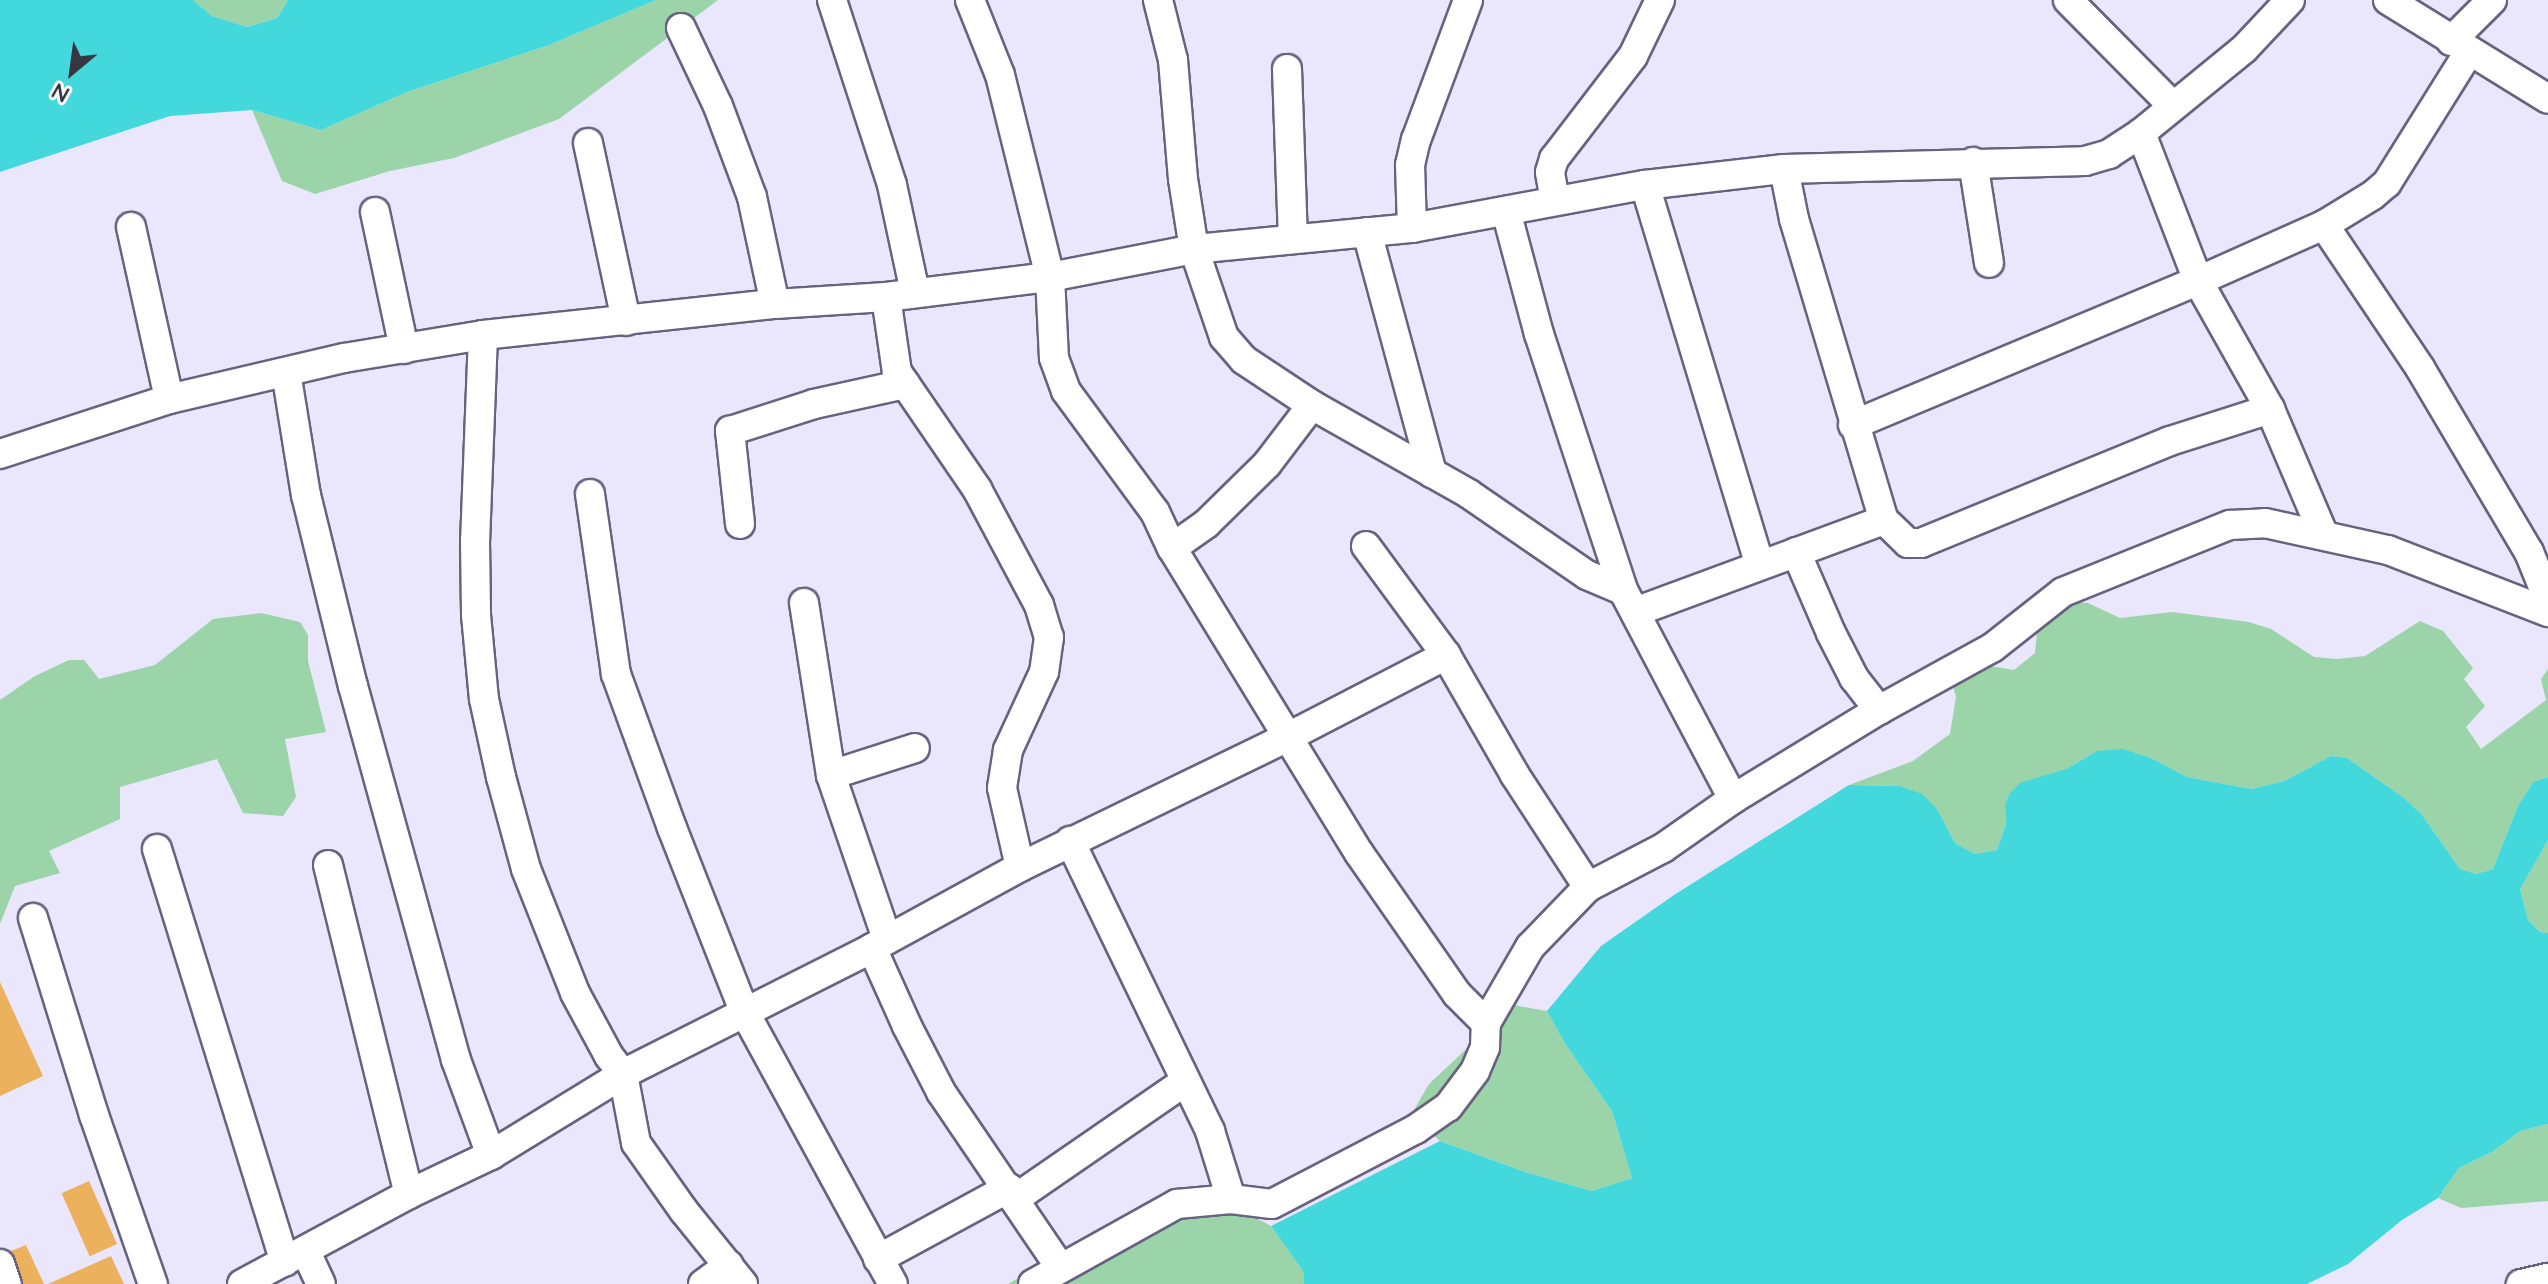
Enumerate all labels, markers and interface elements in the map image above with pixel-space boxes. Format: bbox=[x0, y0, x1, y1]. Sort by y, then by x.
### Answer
north arrow bbox=[32, 32, 112, 112]
text: N bbox=[47, 77, 74, 109]

